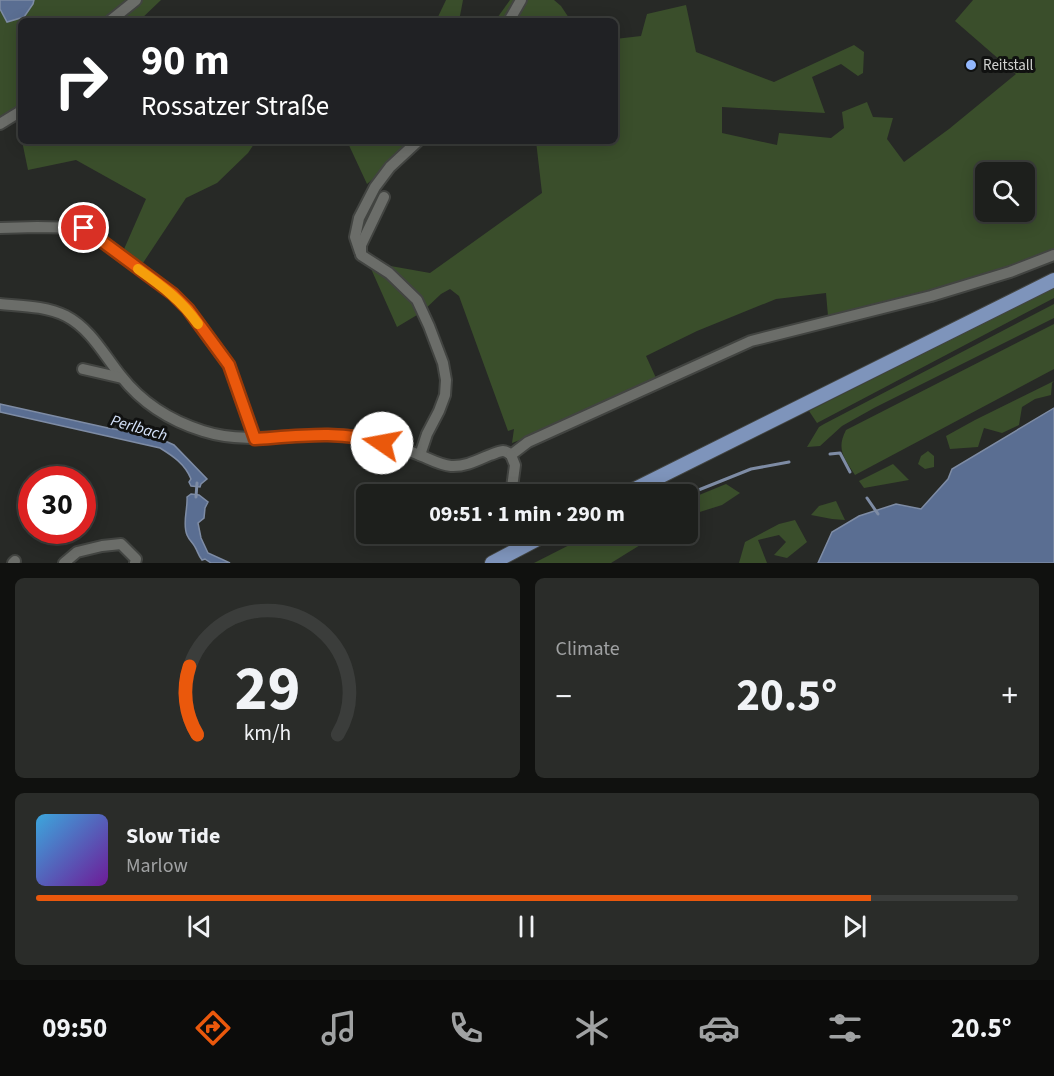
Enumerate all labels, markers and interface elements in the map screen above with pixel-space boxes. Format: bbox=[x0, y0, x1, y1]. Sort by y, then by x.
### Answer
text: 90 m bbox=[141, 31, 230, 91]
icon: right bbox=[42, 42, 120, 120]
place label: Reitstall bbox=[983, 55, 1034, 76]
marker: Reitstall bbox=[964, 58, 978, 72]
text: Rossatzer Straße bbox=[141, 87, 329, 126]
map controls bbox=[975, 162, 1035, 222]
button: search bbox=[975, 162, 1035, 222]
pin bbox=[58, 202, 109, 253]
icon: arrive bbox=[67, 211, 100, 244]
water label: Perlbach bbox=[108, 409, 170, 447]
position arrow bbox=[350, 411, 414, 475]
speed limit sign: 30 bbox=[18, 466, 96, 544]
text: 09:51 · 1 min · 290 m bbox=[429, 498, 625, 530]
text: Climate bbox=[556, 635, 620, 663]
text: 29 bbox=[234, 645, 300, 734]
text: 20.5° bbox=[736, 664, 837, 728]
text: − bbox=[556, 673, 572, 720]
text: + bbox=[1002, 673, 1018, 720]
text: km/h bbox=[243, 718, 291, 749]
text: Slow Tide bbox=[126, 820, 220, 852]
text: Marlow bbox=[126, 852, 188, 880]
icon: previous bbox=[183, 910, 216, 943]
icon: pause bbox=[510, 910, 543, 943]
icon: next bbox=[838, 910, 871, 943]
icon: directions bbox=[192, 1007, 234, 1049]
icon: music bbox=[318, 1007, 360, 1049]
icon: phone bbox=[445, 1007, 487, 1049]
icon: climate bbox=[571, 1007, 613, 1049]
icon: car bbox=[698, 1007, 740, 1049]
icon: filters bbox=[824, 1007, 866, 1049]
text: 09:50 bbox=[42, 1009, 107, 1048]
text: 20.5° bbox=[951, 1009, 1012, 1048]

